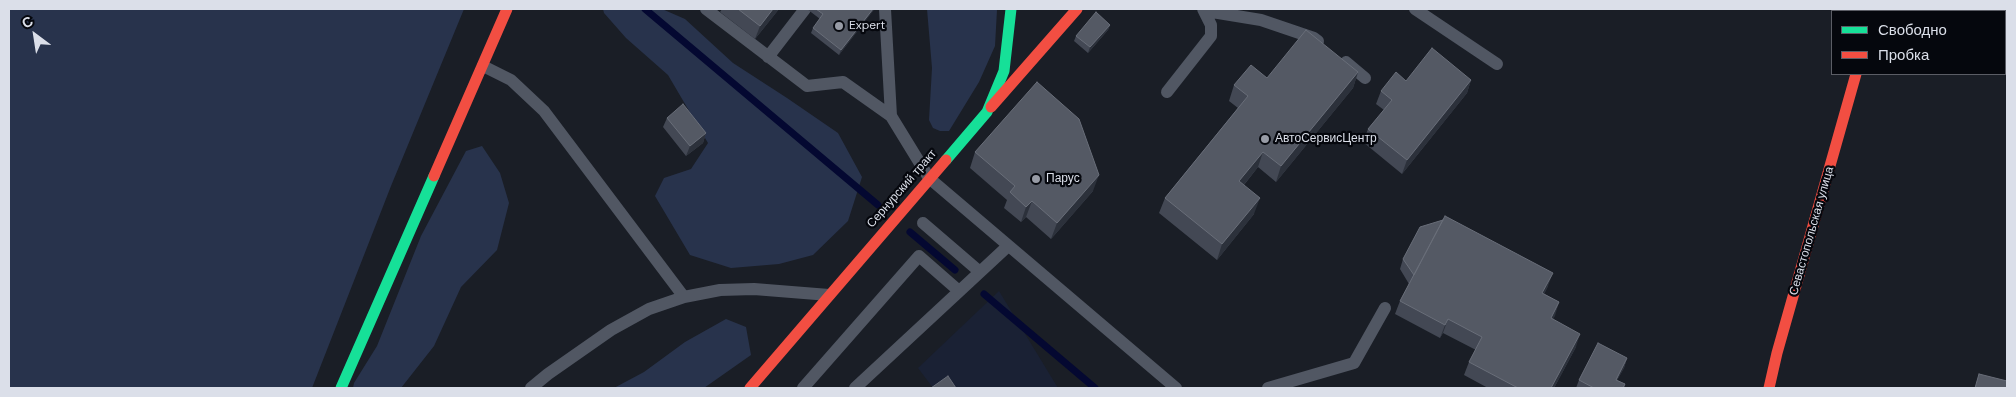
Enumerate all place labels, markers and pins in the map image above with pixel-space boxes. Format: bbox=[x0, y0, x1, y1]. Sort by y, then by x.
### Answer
place label: Expert bbox=[849, 19, 885, 33]
marker: Expert bbox=[833, 20, 845, 32]
place label: АвтоСервисЦентр bbox=[1275, 132, 1377, 146]
marker: АвтоСервисЦентр bbox=[1259, 133, 1271, 145]
place label: Парус bbox=[1046, 172, 1080, 186]
marker: Парус bbox=[1030, 173, 1042, 185]

